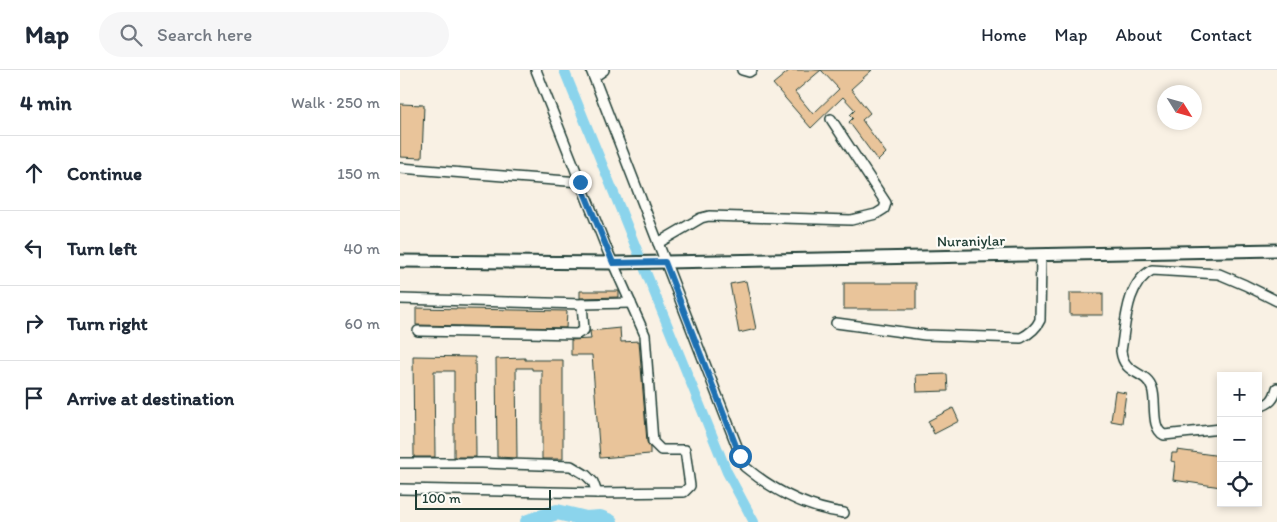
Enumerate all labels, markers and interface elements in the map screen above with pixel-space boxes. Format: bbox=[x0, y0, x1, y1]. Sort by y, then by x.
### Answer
search box bbox=[99, 12, 449, 57]
text: Map bbox=[25, 20, 69, 49]
icon: search bbox=[117, 21, 145, 49]
text: Search here bbox=[157, 23, 252, 46]
text: Home bbox=[981, 24, 1027, 46]
text: Map bbox=[1055, 24, 1088, 46]
text: About bbox=[1116, 24, 1162, 46]
text: Contact bbox=[1190, 24, 1252, 46]
north arrow bbox=[1157, 85, 1202, 130]
text: 4 min bbox=[20, 90, 72, 115]
text: Walk · 250 m bbox=[291, 93, 380, 112]
icon: ahead bbox=[20, 159, 48, 187]
text: Continue bbox=[67, 162, 142, 185]
text: 150 m bbox=[337, 164, 380, 183]
route end bbox=[569, 171, 592, 194]
street label: Nuraniylar bbox=[937, 231, 1006, 251]
icon: left bbox=[20, 234, 48, 262]
text: Turn left bbox=[67, 237, 137, 260]
text: 40 m bbox=[343, 239, 380, 258]
icon: right bbox=[20, 309, 48, 337]
text: Turn right bbox=[67, 312, 148, 335]
text: 60 m bbox=[345, 314, 380, 333]
map controls bbox=[1217, 372, 1262, 507]
button: + bbox=[1217, 372, 1262, 417]
icon: arrive bbox=[20, 384, 48, 412]
text: Arrive at destination bbox=[67, 387, 234, 410]
button: − bbox=[1217, 417, 1262, 462]
route start bbox=[729, 445, 752, 468]
button: locate bbox=[1217, 462, 1262, 507]
scale bar bbox=[415, 487, 551, 510]
text: 100 m bbox=[422, 490, 461, 507]

